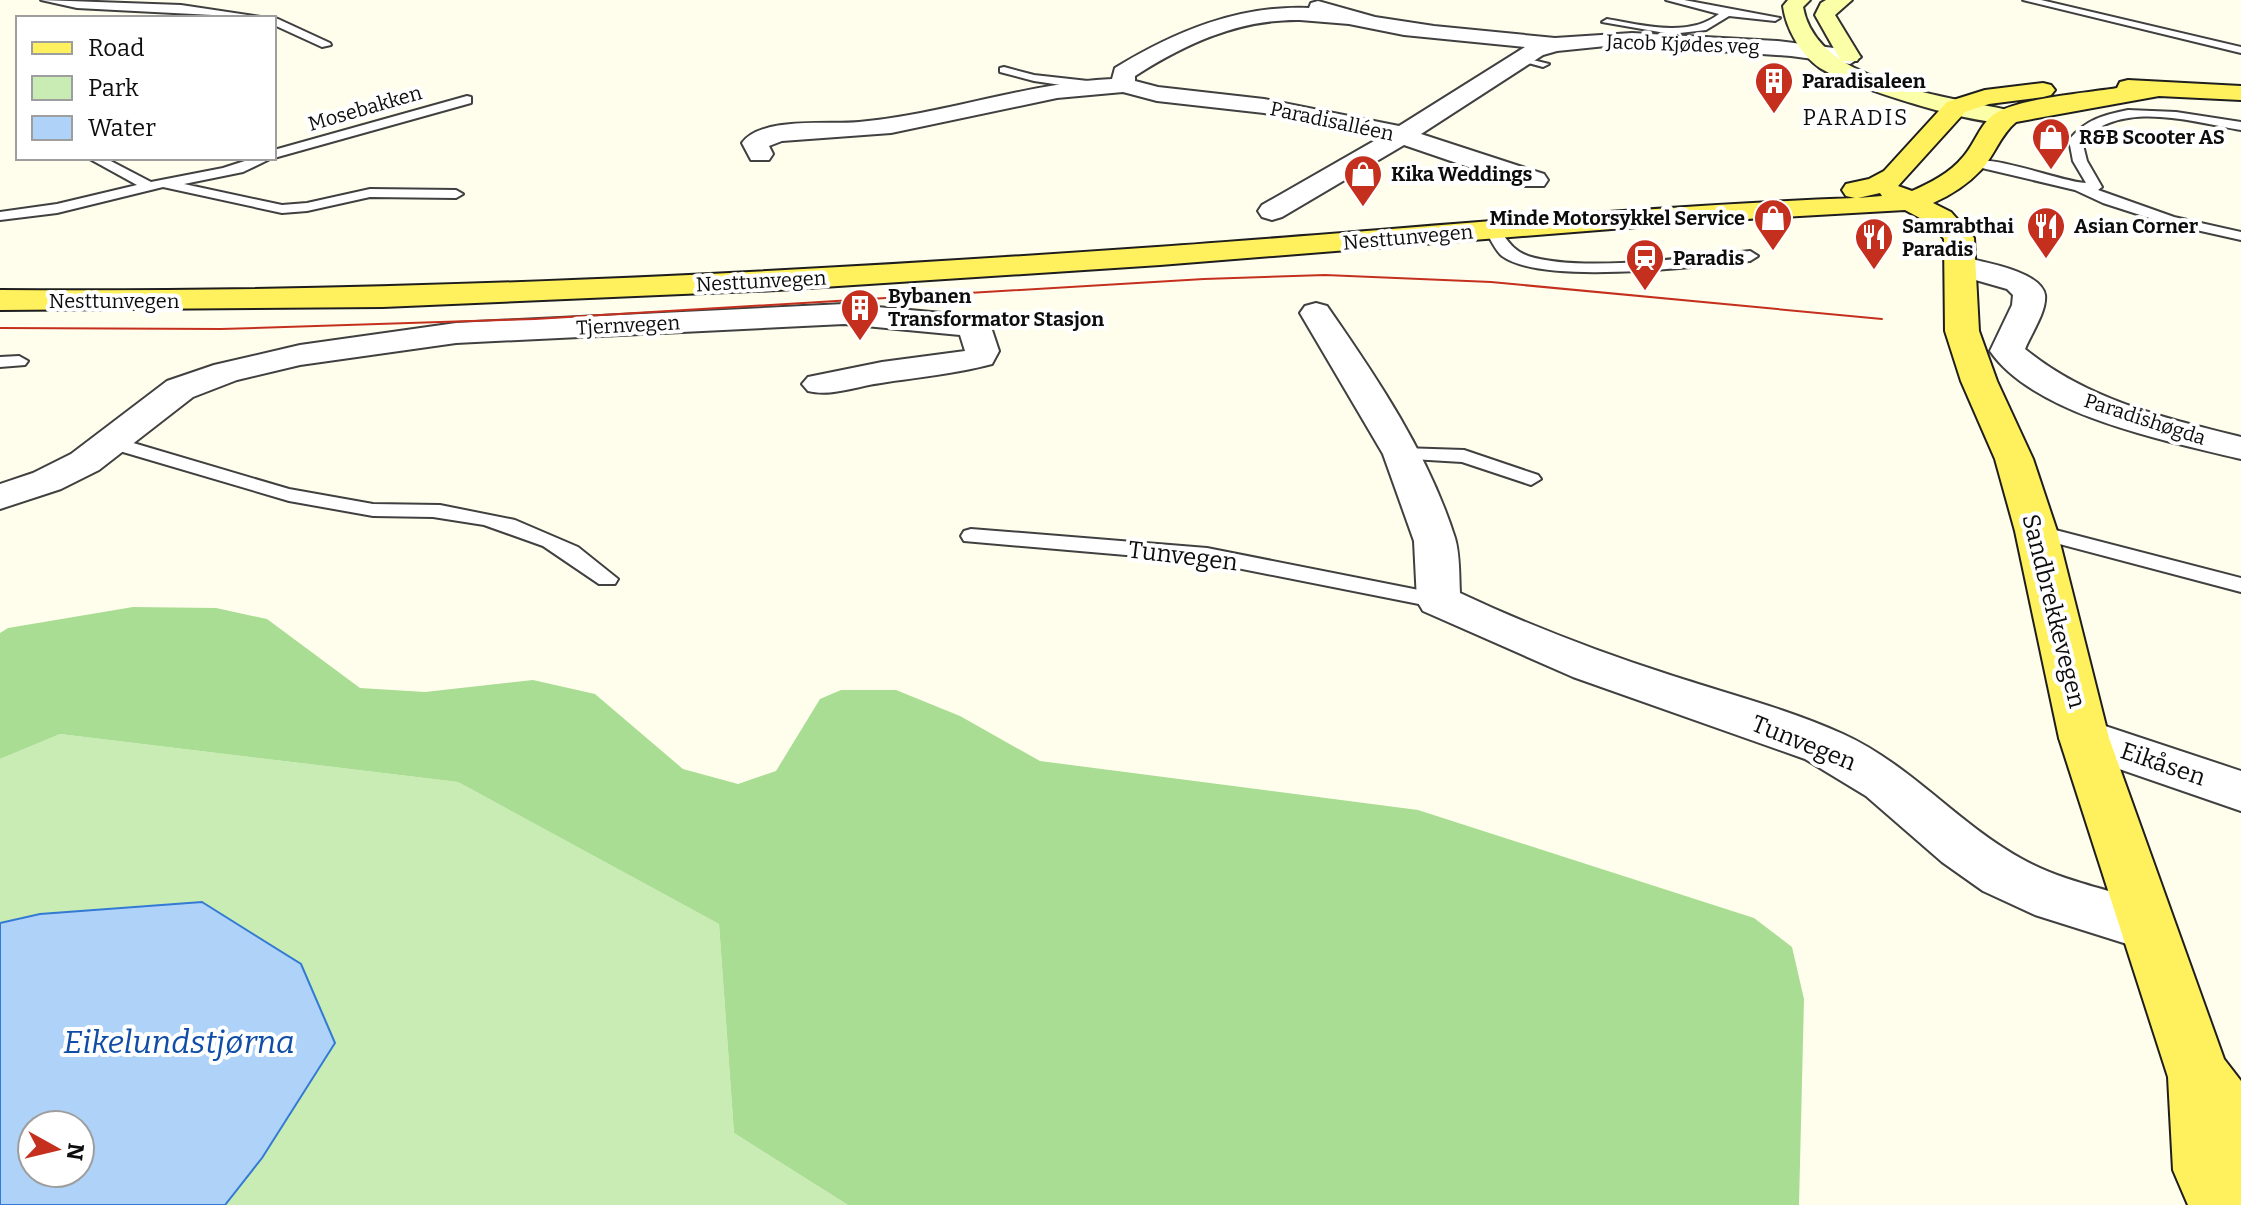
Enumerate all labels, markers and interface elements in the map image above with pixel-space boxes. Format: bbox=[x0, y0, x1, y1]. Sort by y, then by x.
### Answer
legend bbox=[16, 16, 276, 160]
street label: Jacob Kjødes veg bbox=[1605, 29, 1760, 60]
text: Road bbox=[88, 34, 144, 62]
building icon: Paradisaleen bbox=[1753, 60, 1795, 115]
place label: Paradisaleen bbox=[1802, 69, 1926, 93]
text: Park bbox=[88, 74, 139, 102]
street label: Mosebakken bbox=[305, 80, 425, 136]
street label: Paradisalléen bbox=[1268, 96, 1396, 146]
district label: PARADIS bbox=[1803, 104, 1909, 131]
text: Water bbox=[88, 114, 156, 142]
shop icon: R&B Scooter AS bbox=[2030, 116, 2072, 171]
place label: R&B Scooter AS bbox=[2079, 125, 2225, 149]
shop icon: Kika Weddings bbox=[1342, 153, 1384, 208]
place label: Kika Weddings bbox=[1391, 162, 1533, 186]
shop icon: Minde Motorsykkel Service bbox=[1752, 197, 1794, 252]
restaurant icon: Asian Corner bbox=[2025, 205, 2067, 260]
place label: Minde Motorsykkel Service bbox=[1489, 206, 1745, 230]
place label: Samrabthai Paradis bbox=[1902, 214, 2014, 261]
place label: Asian Corner bbox=[2074, 214, 2199, 238]
restaurant icon: Samrabthai Paradis bbox=[1853, 216, 1895, 271]
street label: Nesttunvegen bbox=[1342, 219, 1474, 255]
station icon: Paradis bbox=[1624, 237, 1666, 292]
place label: Paradis bbox=[1673, 246, 1745, 270]
street label: Nesttunvegen bbox=[695, 266, 827, 296]
place label: Bybanen Transformator Stasjon bbox=[888, 284, 1104, 331]
building icon: Bybanen Transformator Stasjon bbox=[839, 287, 881, 342]
street label: Nesttunvegen bbox=[49, 289, 180, 313]
street label: Tjernvegen bbox=[575, 310, 681, 341]
street label: Paradishøgda bbox=[2081, 388, 2209, 450]
street label: Sandbrekkevegen bbox=[2016, 511, 2092, 711]
street label: Tunvegen bbox=[1127, 535, 1239, 577]
street label: Tunvegen bbox=[1748, 709, 1860, 777]
street label: Eikåsen bbox=[2117, 736, 2209, 792]
water label: Eikelundstjørna bbox=[63, 1023, 295, 1061]
north arrow bbox=[16, 1109, 96, 1189]
text: N bbox=[61, 1141, 90, 1162]

